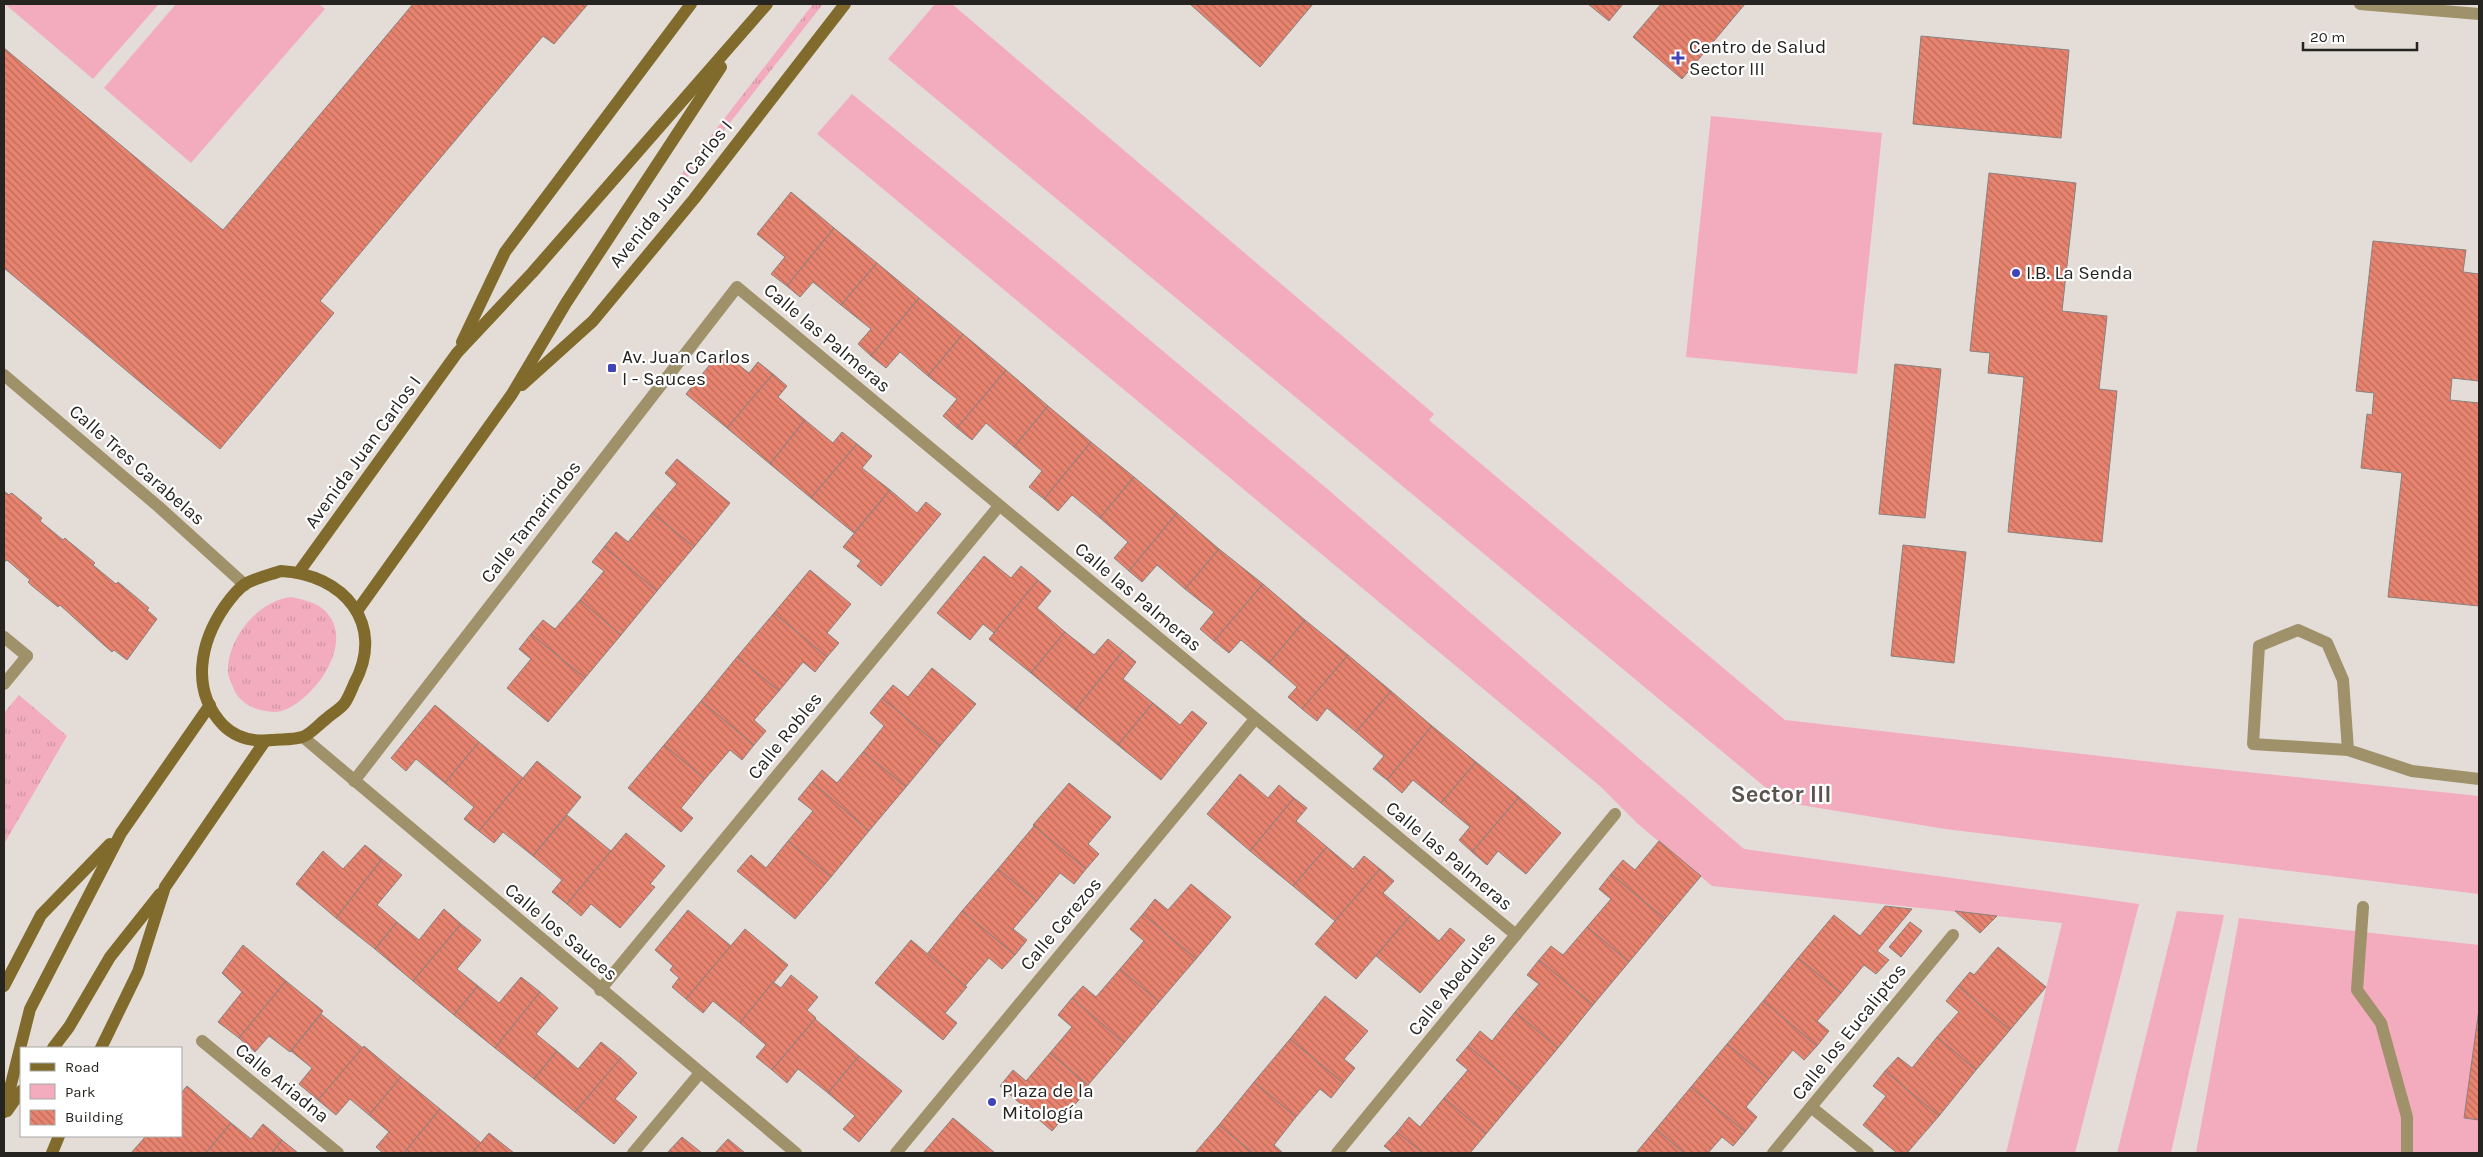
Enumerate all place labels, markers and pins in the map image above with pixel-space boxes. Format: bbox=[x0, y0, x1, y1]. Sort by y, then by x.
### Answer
place label: Centro de Salud Sector III bbox=[1689, 36, 1826, 80]
marker: Centro de Salud Sector III bbox=[1671, 51, 1685, 65]
place label: I.B. La Senda bbox=[2026, 262, 2133, 284]
marker: I.B. La Senda bbox=[2010, 267, 2022, 279]
place label: Av. Juan Carlos I - Sauces bbox=[622, 346, 750, 390]
marker: Av. Juan Carlos I - Sauces bbox=[606, 362, 618, 374]
place label: Plaza de la Mitología bbox=[1002, 1080, 1094, 1124]
marker: Plaza de la Mitología bbox=[986, 1096, 998, 1108]

